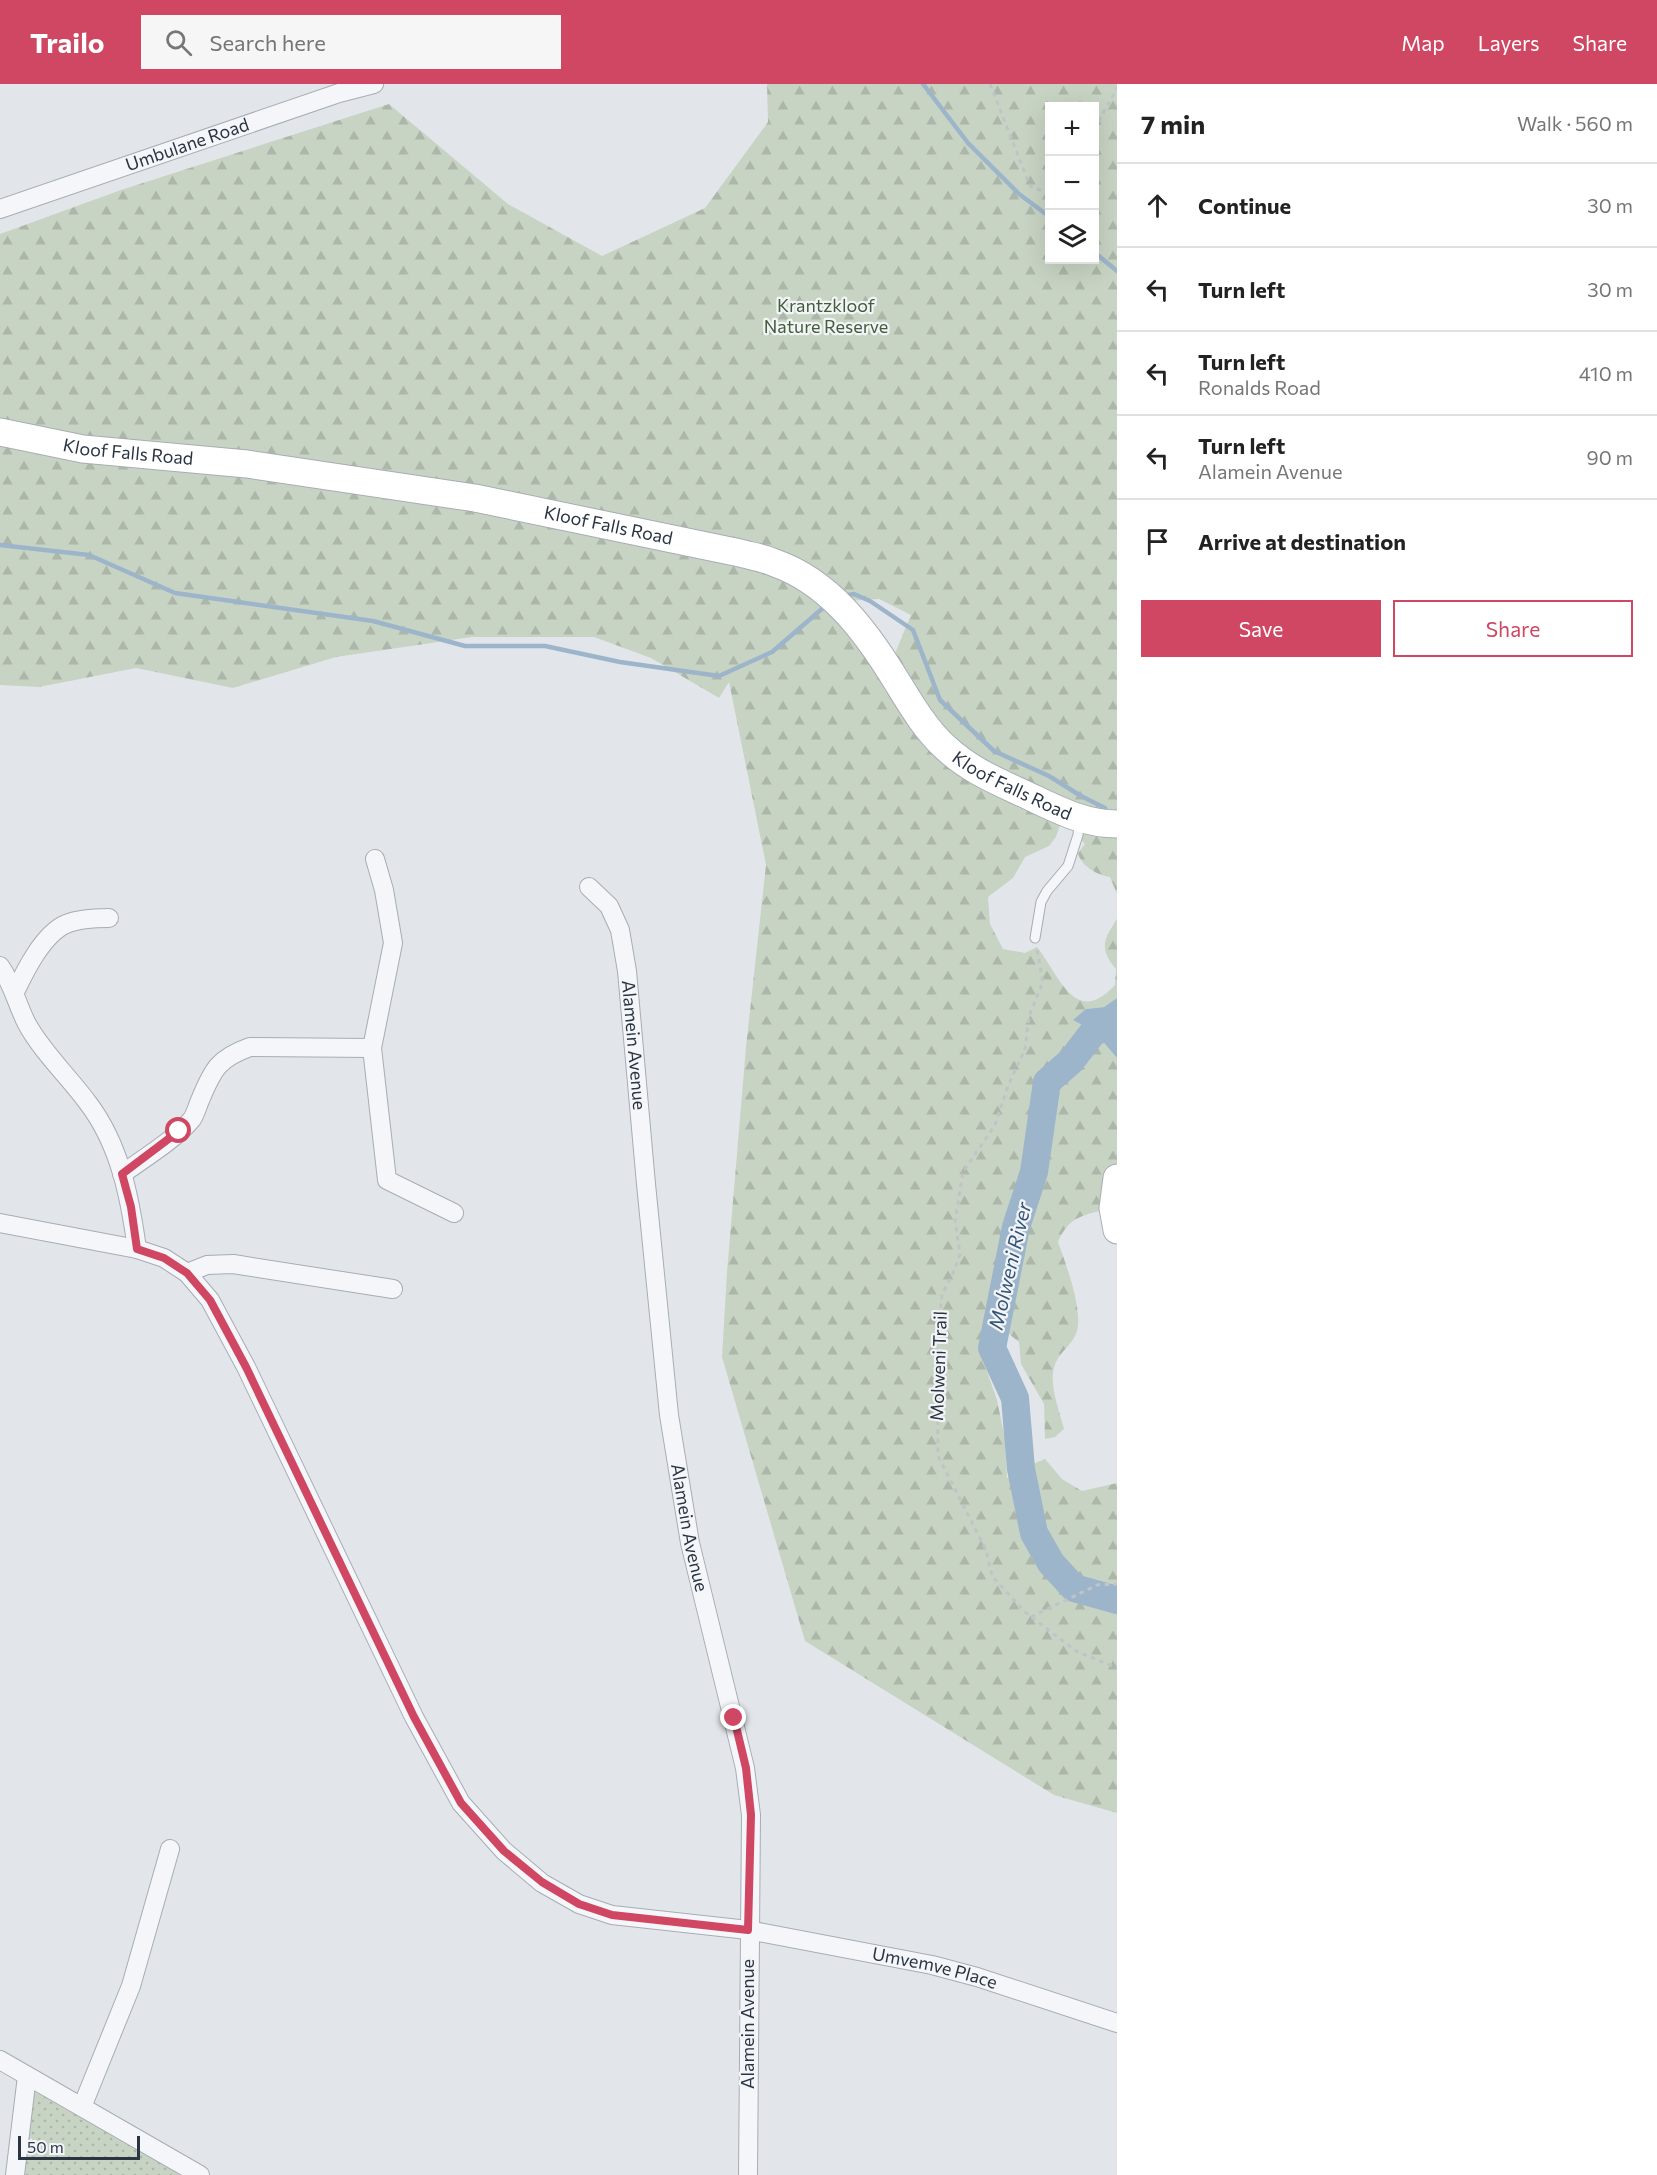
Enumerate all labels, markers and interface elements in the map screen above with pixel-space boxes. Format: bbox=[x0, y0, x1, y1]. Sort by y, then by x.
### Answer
search box bbox=[141, 15, 561, 69]
text: Trailo bbox=[30, 25, 105, 59]
icon: search bbox=[162, 26, 195, 59]
text: Search here bbox=[210, 29, 326, 56]
text: Map bbox=[1401, 30, 1445, 55]
text: Layers bbox=[1478, 30, 1540, 55]
text: Share bbox=[1573, 30, 1627, 55]
map controls bbox=[1045, 102, 1099, 264]
button: + bbox=[1045, 102, 1099, 156]
text: 7 min bbox=[1141, 108, 1205, 139]
text: Walk · 560 m bbox=[1517, 111, 1633, 135]
street label: Umbulane Road bbox=[122, 113, 252, 175]
button: − bbox=[1045, 156, 1099, 210]
icon: ahead bbox=[1141, 189, 1174, 222]
text: Continue bbox=[1198, 192, 1291, 219]
text: 30 m bbox=[1587, 193, 1633, 217]
button: layers bbox=[1045, 210, 1099, 264]
icon: left bbox=[1141, 273, 1174, 306]
text: Turn left bbox=[1198, 276, 1285, 303]
text: 30 m bbox=[1587, 277, 1633, 301]
park label: Krantzkloof Nature Reserve bbox=[764, 294, 888, 337]
text: Turn left bbox=[1198, 348, 1285, 375]
icon: left bbox=[1141, 357, 1174, 390]
text: 410 m bbox=[1579, 361, 1633, 385]
text: Ronalds Road bbox=[1198, 375, 1321, 399]
text: Turn left bbox=[1198, 432, 1285, 459]
street label: Kloof Falls Road bbox=[61, 433, 194, 469]
icon: left bbox=[1141, 441, 1174, 474]
text: 90 m bbox=[1587, 445, 1633, 469]
text: Alamein Avenue bbox=[1198, 459, 1342, 483]
street label: Kloof Falls Road bbox=[542, 501, 675, 549]
icon: arrive bbox=[1141, 525, 1174, 558]
text: Arrive at destination bbox=[1198, 528, 1406, 555]
button: Save bbox=[1141, 600, 1381, 657]
button: Share bbox=[1393, 600, 1633, 657]
street label: Kloof Falls Road bbox=[948, 746, 1075, 824]
street label: Alamein Avenue bbox=[618, 979, 651, 1111]
route start bbox=[165, 1117, 191, 1143]
water label: Molweni River bbox=[983, 1199, 1036, 1332]
street label: Molweni Trail bbox=[925, 1311, 951, 1421]
street label: Alamein Avenue bbox=[667, 1462, 713, 1594]
route end bbox=[720, 1704, 746, 1730]
street label: Umvemve Place bbox=[870, 1942, 1001, 1993]
street label: Alamein Avenue bbox=[736, 1959, 758, 2089]
scale bar bbox=[18, 2133, 140, 2160]
text: 50 m bbox=[27, 2137, 64, 2156]

